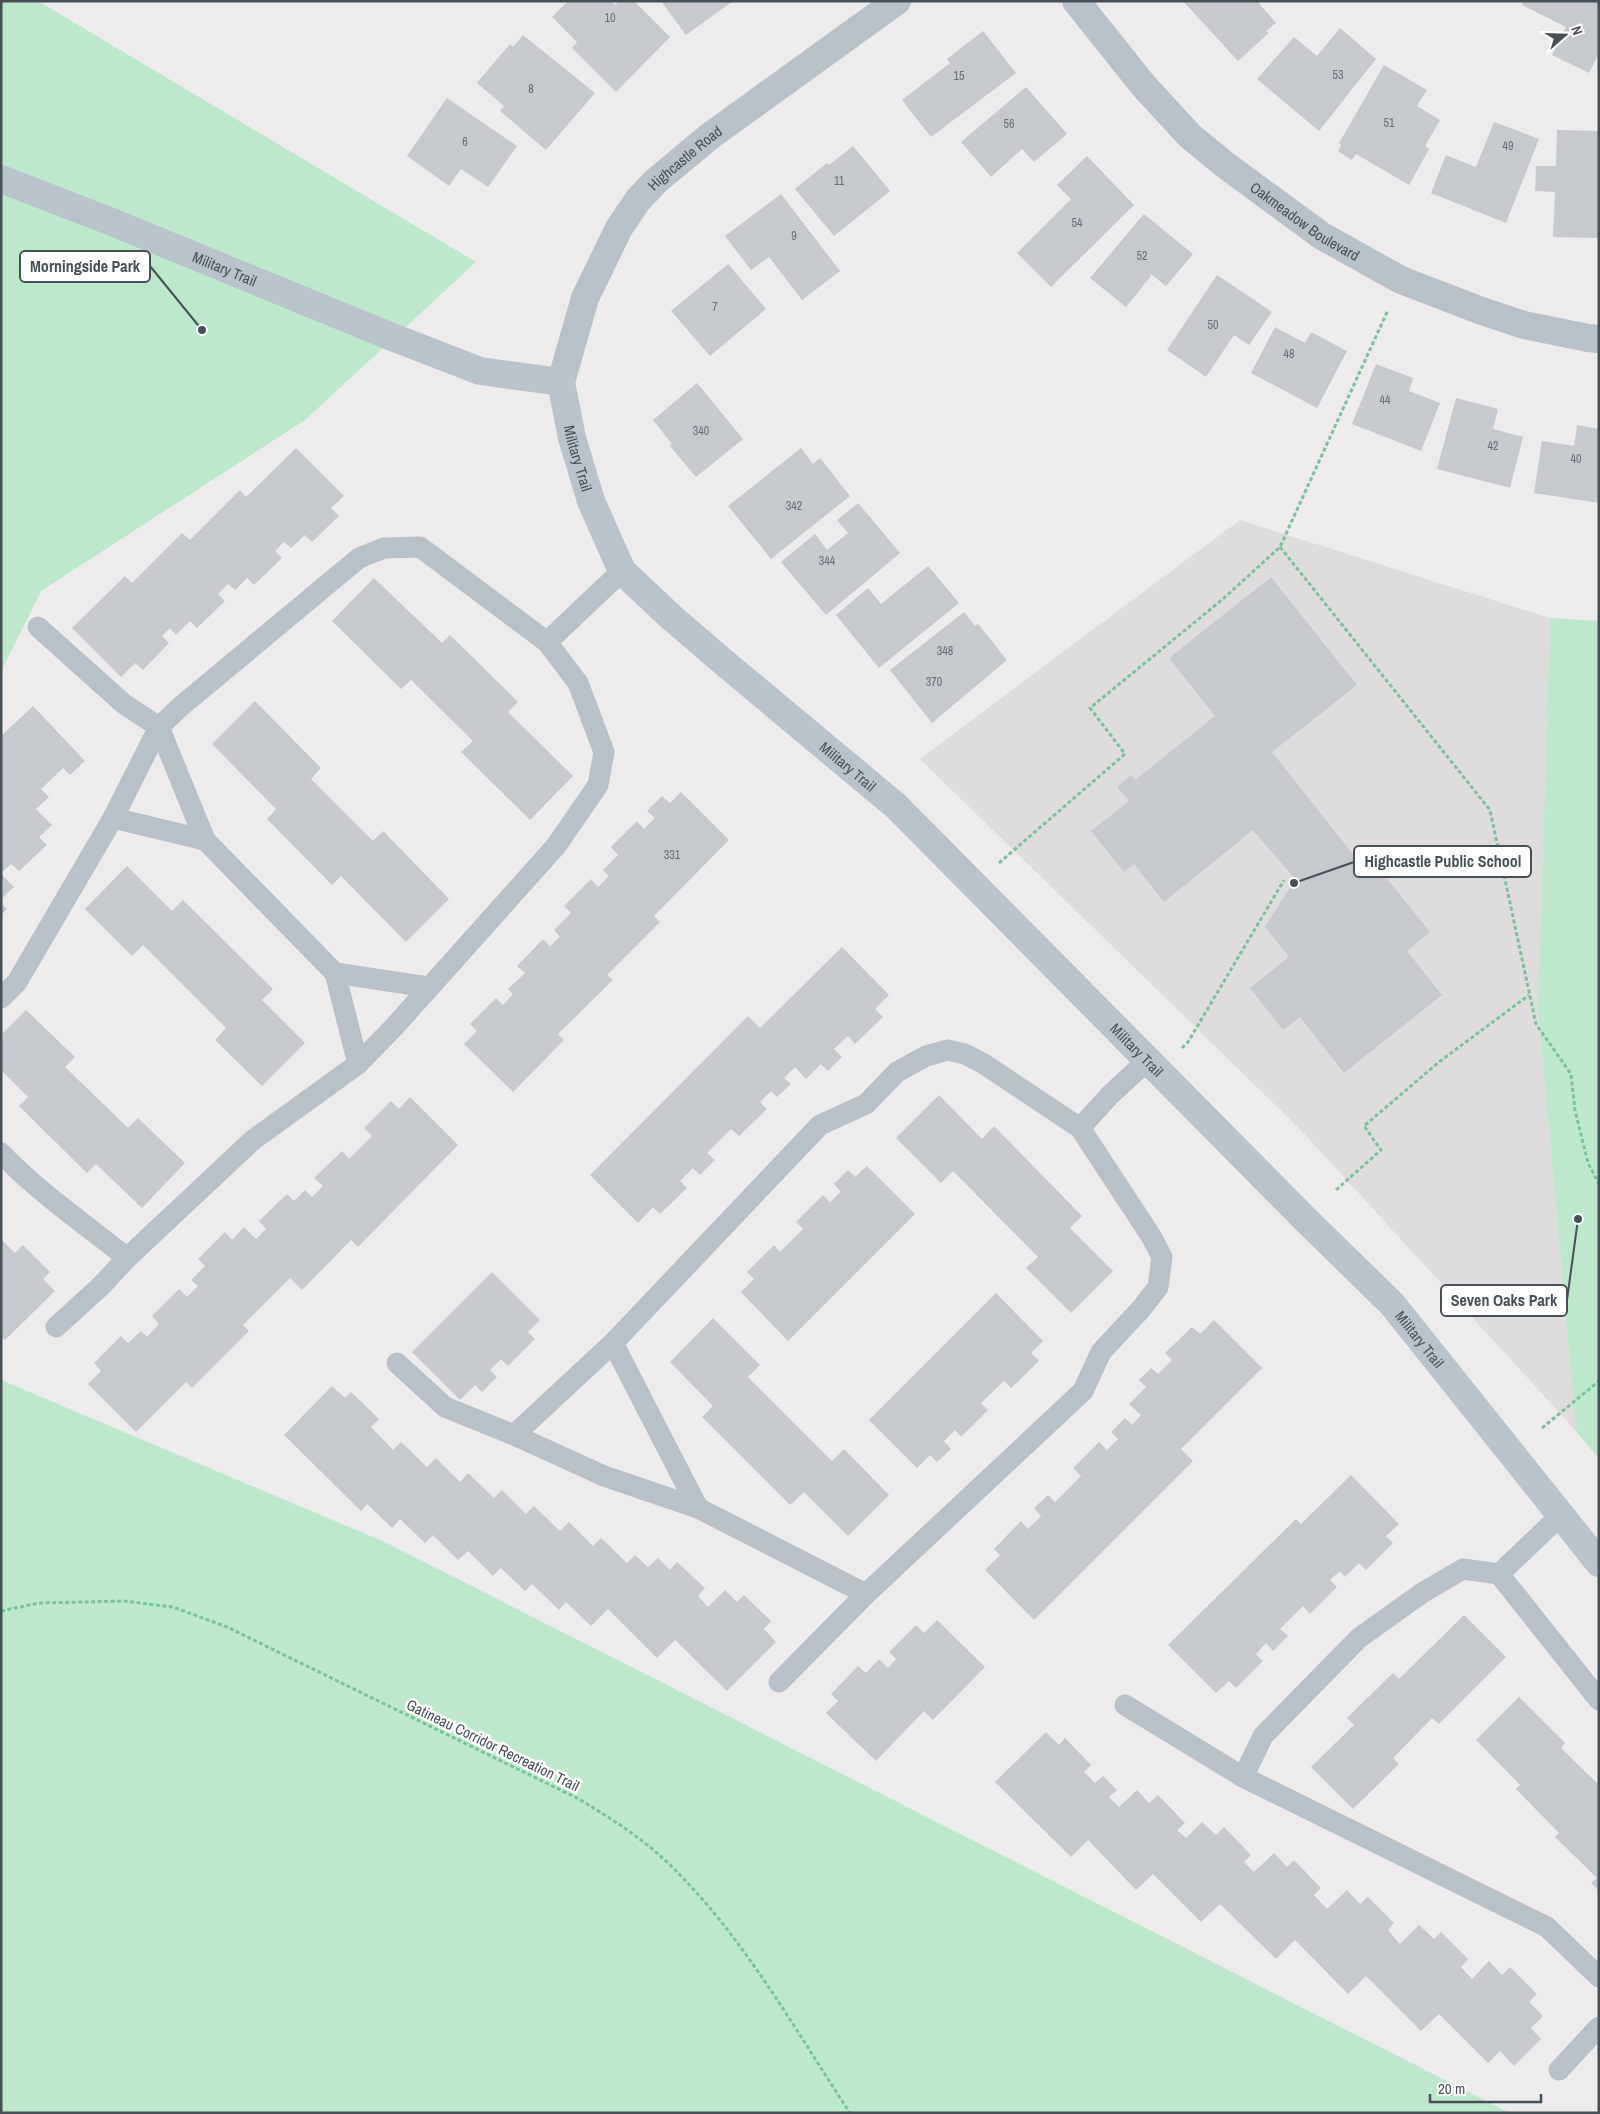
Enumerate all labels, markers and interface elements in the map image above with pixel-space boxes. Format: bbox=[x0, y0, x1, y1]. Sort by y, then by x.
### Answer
house number: 10 bbox=[605, 10, 615, 26]
north arrow bbox=[1540, 10, 1590, 60]
text: N bbox=[1567, 24, 1587, 38]
house number: 53 bbox=[1333, 67, 1343, 83]
house number: 15 bbox=[954, 68, 965, 84]
house number: 8 bbox=[528, 81, 534, 97]
house number: 51 bbox=[1384, 115, 1395, 131]
house number: 56 bbox=[1004, 116, 1014, 132]
street label: Highcastle Road bbox=[642, 120, 726, 195]
house number: 6 bbox=[462, 134, 468, 150]
house number: 49 bbox=[1503, 138, 1513, 154]
house number: 11 bbox=[834, 173, 845, 189]
street label: Oakmeadow Boulevard bbox=[1246, 176, 1363, 265]
house number: 54 bbox=[1072, 215, 1083, 231]
house number: 9 bbox=[791, 228, 797, 244]
street label: Military Trail bbox=[189, 246, 260, 291]
house number: 52 bbox=[1137, 248, 1147, 264]
callout: Morningside Park bbox=[20, 251, 150, 282]
text: Morningside Park bbox=[30, 255, 141, 277]
house number: 7 bbox=[712, 299, 718, 315]
house number: 50 bbox=[1208, 317, 1218, 333]
house number: 48 bbox=[1284, 346, 1294, 362]
house number: 44 bbox=[1380, 392, 1391, 408]
street label: Military Trail bbox=[559, 423, 598, 494]
house number: 340 bbox=[693, 423, 709, 439]
house number: 42 bbox=[1488, 438, 1498, 454]
house number: 40 bbox=[1571, 451, 1581, 467]
house number: 342 bbox=[786, 498, 802, 514]
house number: 344 bbox=[819, 553, 836, 569]
house number: 348 bbox=[937, 643, 953, 659]
house number: 370 bbox=[926, 674, 942, 690]
street label: Military Trail bbox=[815, 736, 881, 796]
callout: Highcastle Public School bbox=[1354, 846, 1531, 877]
house number: 331 bbox=[664, 847, 681, 863]
text: Highcastle Public School bbox=[1365, 850, 1521, 872]
street label: Military Trail bbox=[1106, 1018, 1168, 1081]
callout: Seven Oaks Park bbox=[1441, 1285, 1567, 1316]
text: Seven Oaks Park bbox=[1451, 1289, 1558, 1311]
street label: Military Trail bbox=[1391, 1306, 1449, 1372]
street label: Gatineau Corridor Recreation Trail bbox=[403, 1694, 583, 1796]
scale bar bbox=[1430, 2072, 1541, 2104]
text: 20 m bbox=[1438, 2078, 1465, 2099]

